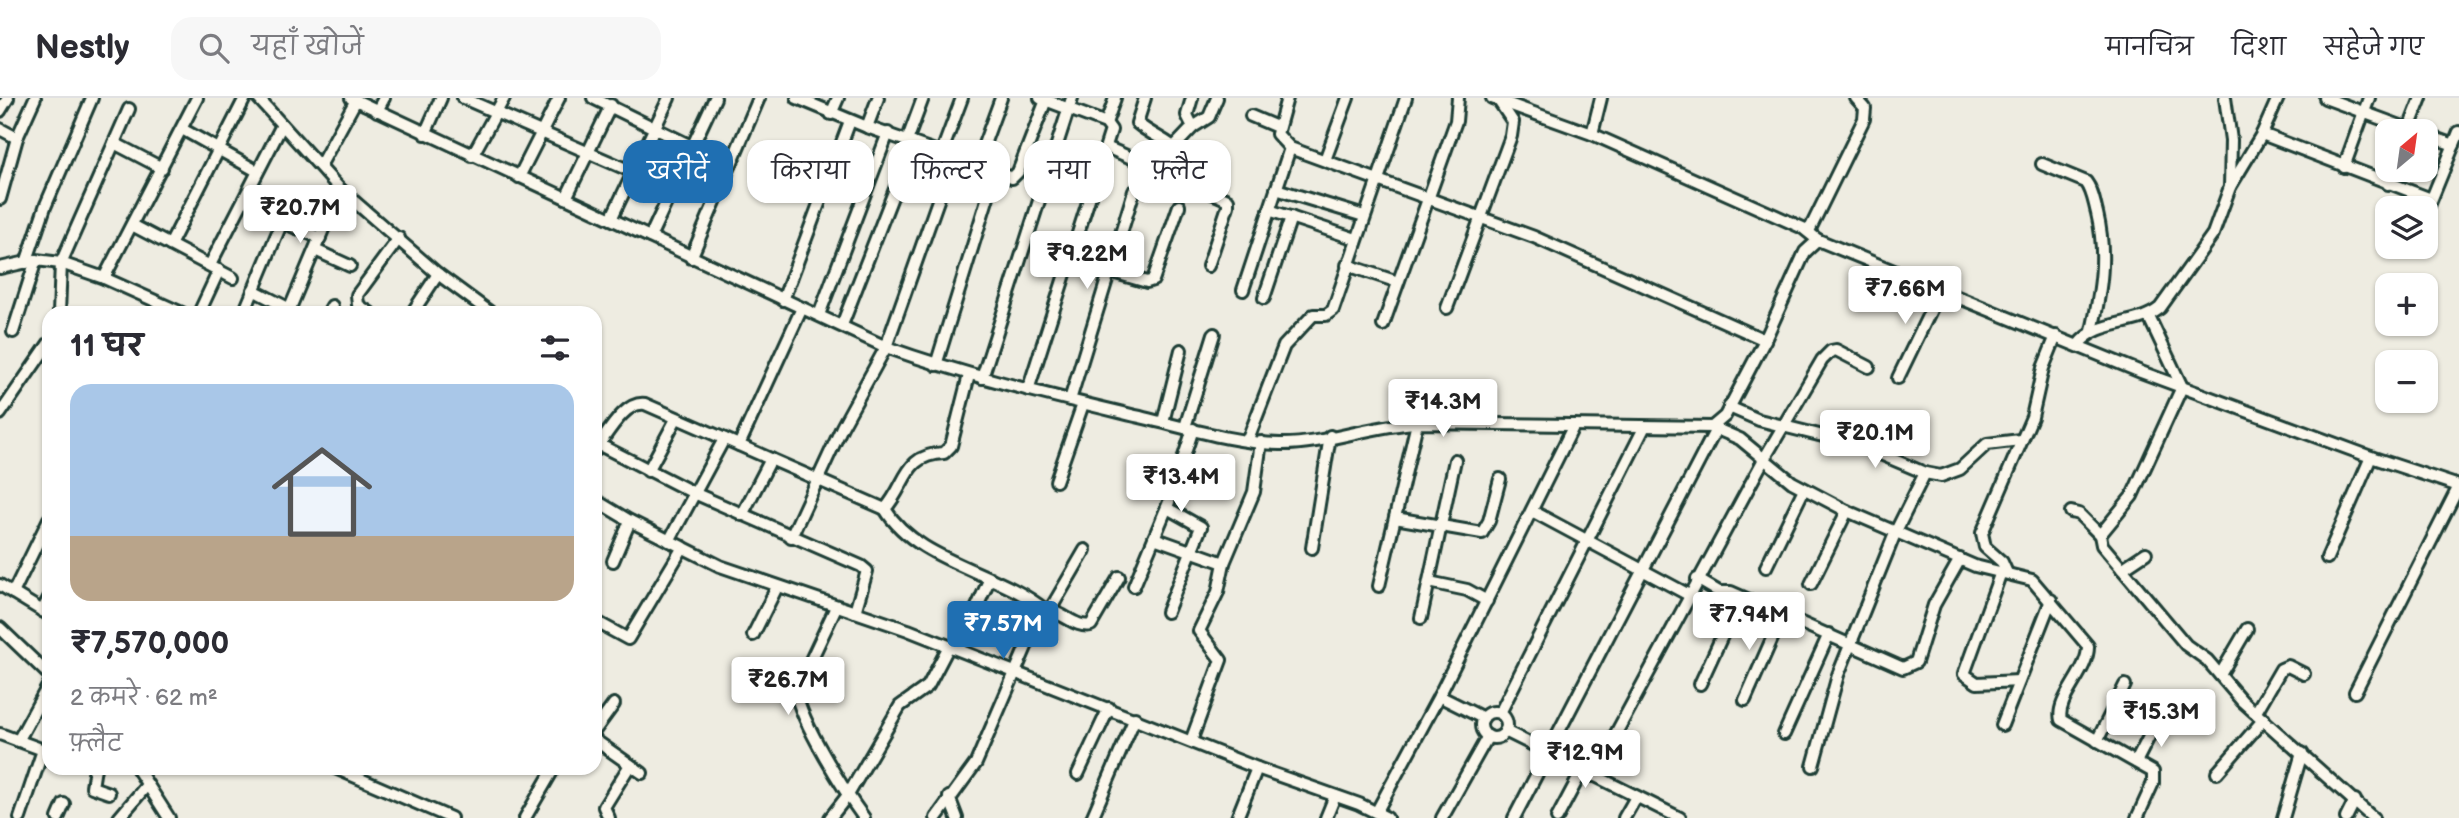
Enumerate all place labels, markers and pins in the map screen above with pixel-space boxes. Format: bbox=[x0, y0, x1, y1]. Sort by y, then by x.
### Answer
pin: ₹20.7M bbox=[243, 186, 357, 245]
pin: ₹9.22M bbox=[1030, 232, 1144, 291]
pin: ₹7.66M bbox=[1848, 266, 1962, 326]
pin: ₹14.3M bbox=[1386, 380, 1500, 439]
pin: ₹20.1M bbox=[1818, 410, 1932, 470]
pin: ₹13.4M bbox=[1124, 454, 1238, 514]
pin: ₹7.94M bbox=[1692, 592, 1806, 652]
pin: ₹7.57M bbox=[946, 602, 1060, 661]
pin: ₹26.7M bbox=[731, 658, 845, 717]
pin: ₹15.3M bbox=[2104, 690, 2218, 749]
pin: ₹12.9M bbox=[1528, 730, 1642, 790]

